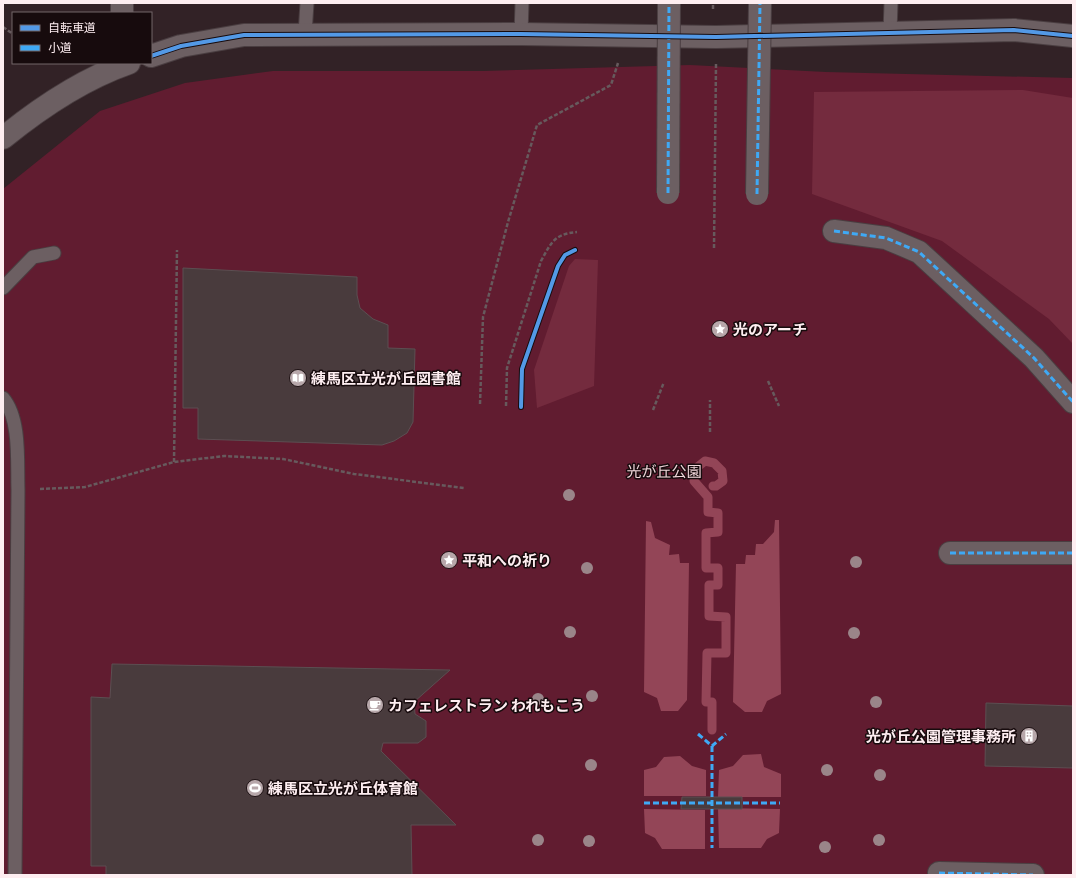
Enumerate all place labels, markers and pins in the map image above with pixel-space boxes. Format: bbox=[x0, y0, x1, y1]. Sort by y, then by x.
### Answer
place icon: 光のアーチ bbox=[710, 319, 730, 339]
place label: 光のアーチ bbox=[733, 320, 807, 338]
library icon: 練馬区立光が丘図書館 bbox=[288, 368, 308, 388]
place label: 練馬区立光が丘図書館 bbox=[311, 369, 461, 387]
place icon: 平和への祈り bbox=[439, 550, 459, 570]
place label: 平和への祈り bbox=[462, 551, 552, 569]
cafe icon: カフェレストラン われもこう bbox=[365, 695, 385, 715]
place label: カフェレストラン われもこう bbox=[388, 696, 585, 714]
building icon: 光が丘公園管理事務所 bbox=[1019, 726, 1039, 746]
place label: 光が丘公園管理事務所 bbox=[866, 727, 1016, 745]
sports icon: 練馬区立光が丘体育館 bbox=[245, 778, 265, 798]
place label: 練馬区立光が丘体育館 bbox=[268, 779, 418, 797]

